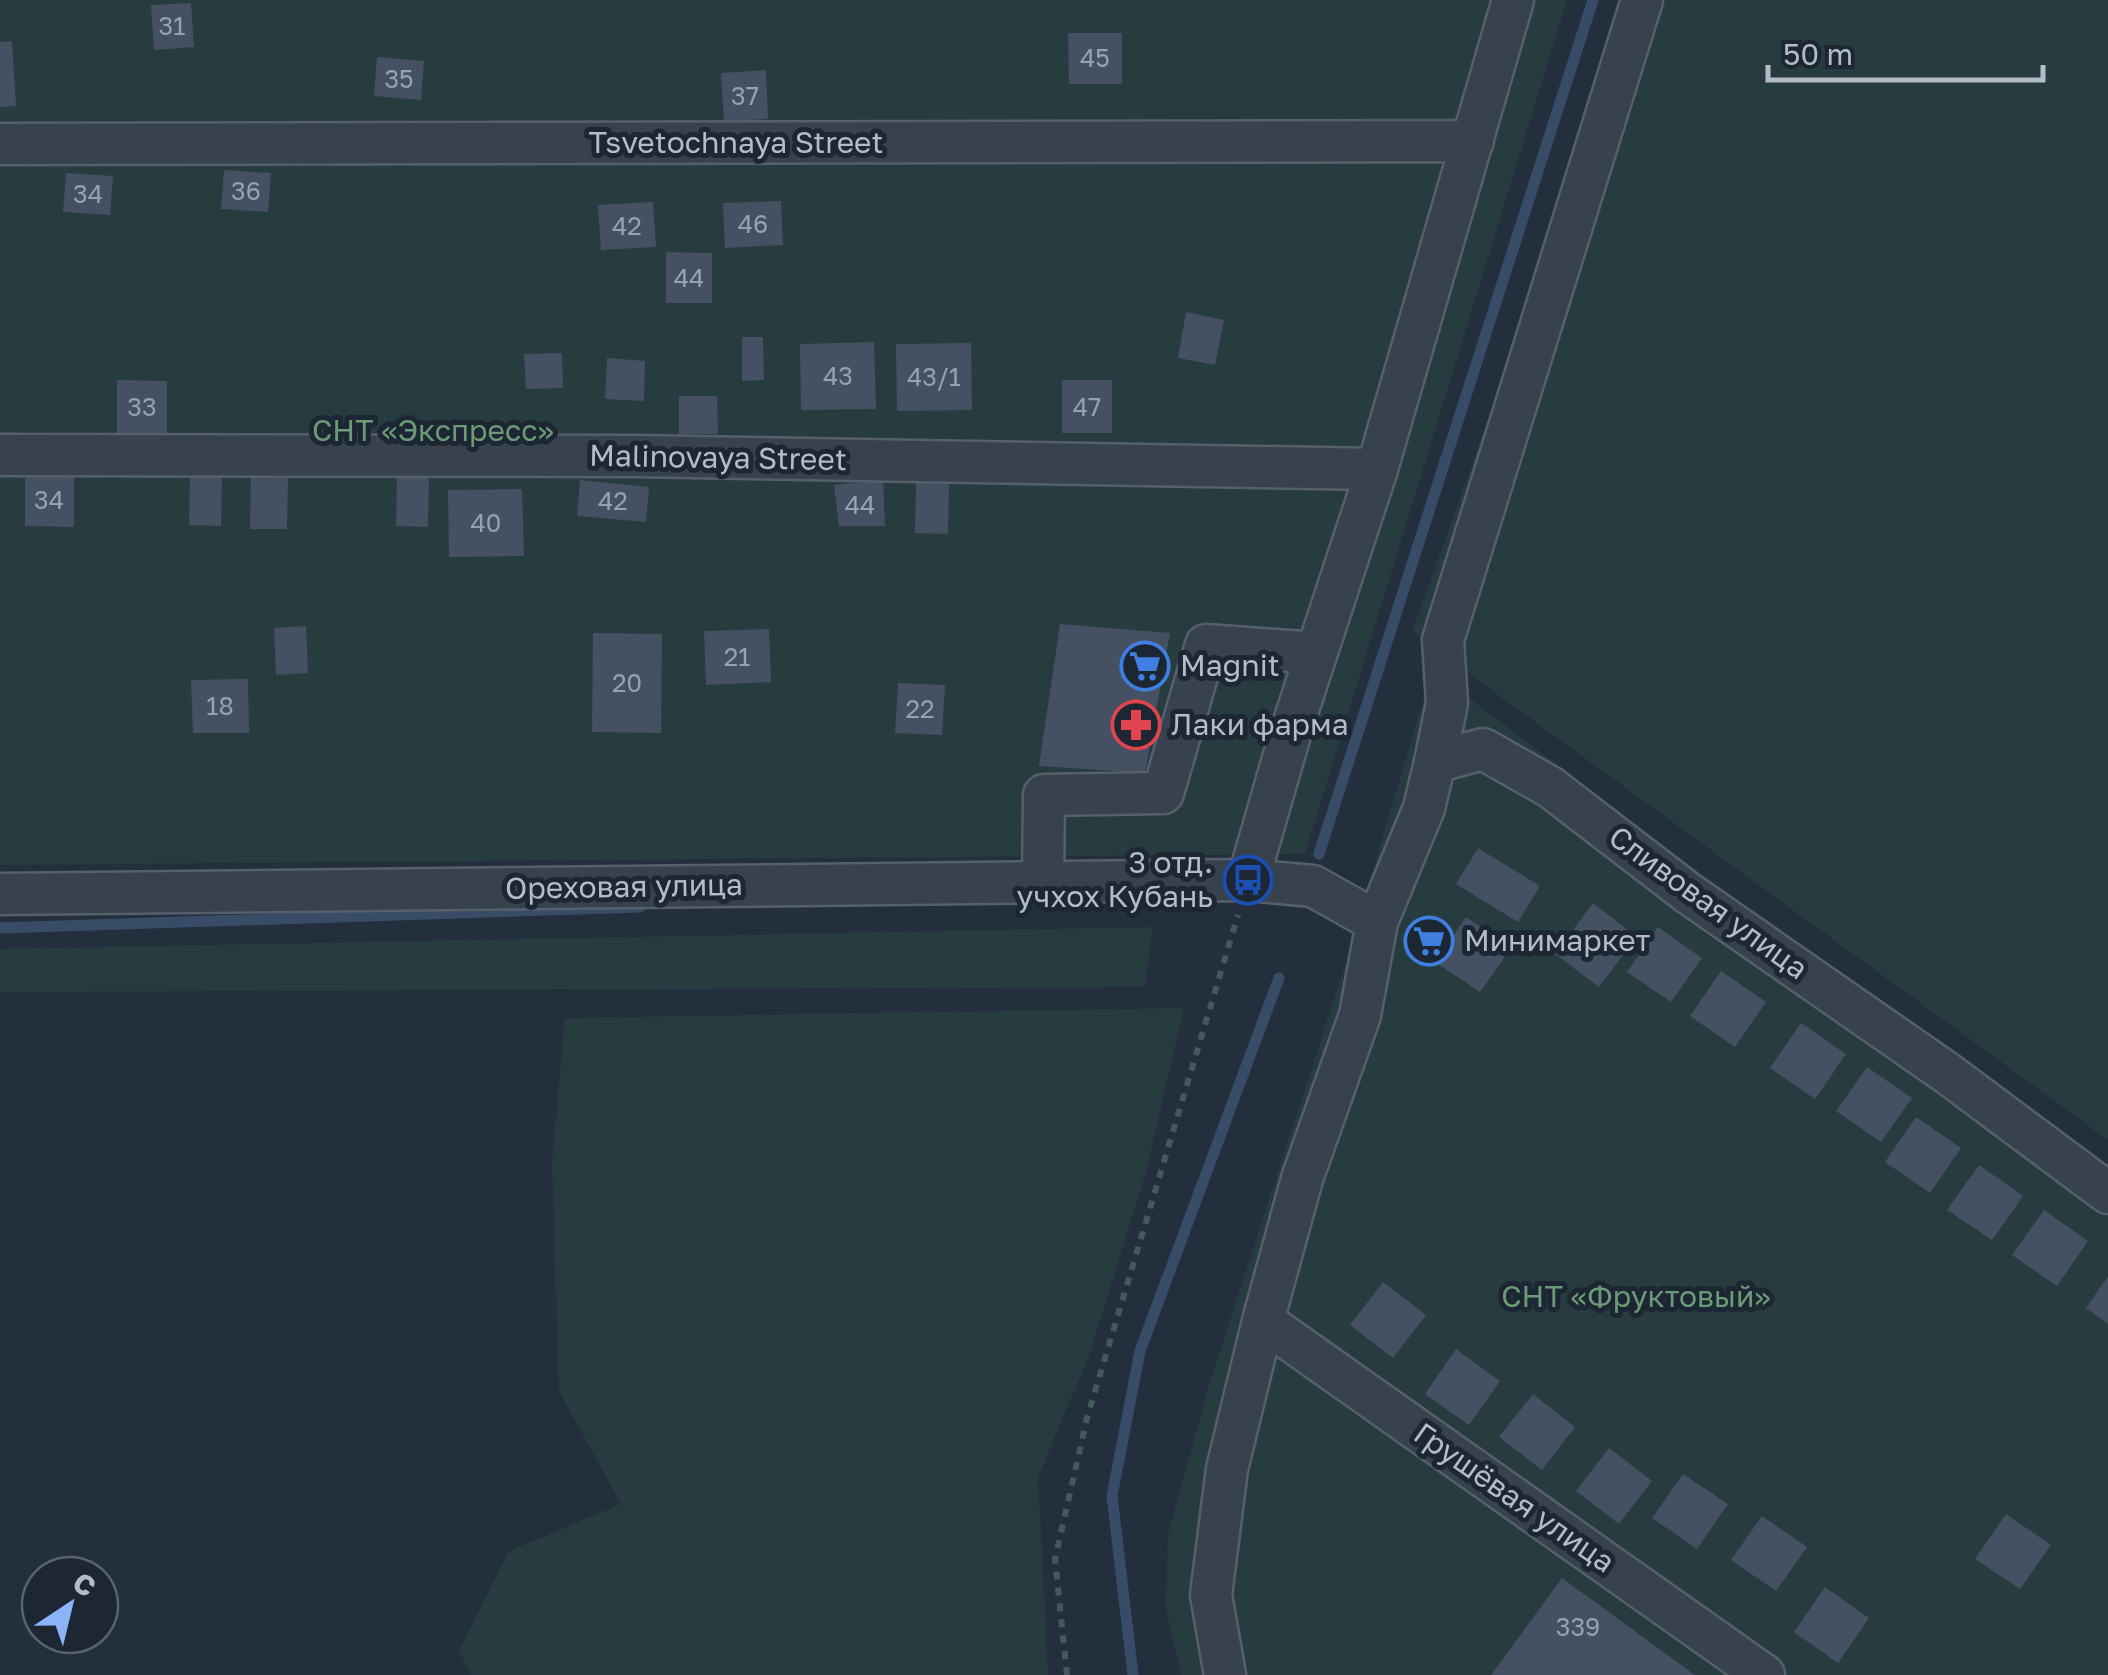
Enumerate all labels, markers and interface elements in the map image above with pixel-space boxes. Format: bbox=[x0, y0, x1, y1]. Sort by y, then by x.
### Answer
house number: 31 bbox=[159, 10, 185, 41]
scale bar bbox=[1768, 20, 2043, 82]
text: 50 m bbox=[1783, 36, 1853, 72]
house number: 45 bbox=[1080, 42, 1110, 73]
house number: 35 bbox=[384, 63, 414, 94]
house number: 37 bbox=[731, 80, 759, 111]
street label: Tsvetochnaya Street bbox=[588, 124, 884, 160]
house number: 36 bbox=[231, 175, 261, 206]
house number: 34 bbox=[73, 178, 103, 209]
house number: 46 bbox=[738, 208, 768, 239]
house number: 42 bbox=[612, 210, 642, 241]
house number: 44 bbox=[674, 262, 704, 293]
house number: 43 bbox=[823, 360, 853, 391]
house number: 43/1 bbox=[907, 361, 961, 392]
house number: 33 bbox=[127, 391, 157, 422]
house number: 47 bbox=[1073, 391, 1101, 422]
park label: СНТ «Экспресс» bbox=[312, 412, 554, 448]
street label: Malinovaya Street bbox=[589, 437, 847, 477]
house number: 34 bbox=[34, 484, 64, 515]
house number: 42 bbox=[598, 485, 628, 516]
house number: 44 bbox=[845, 489, 875, 520]
house number: 40 bbox=[471, 507, 501, 538]
supermarket icon: Magnit bbox=[1119, 640, 1171, 692]
house number: 21 bbox=[724, 641, 750, 672]
place label: Magnit bbox=[1180, 647, 1280, 683]
house number: 20 bbox=[612, 667, 642, 698]
house number: 18 bbox=[206, 690, 234, 721]
house number: 22 bbox=[905, 693, 935, 724]
pharmacy icon: Лаки фарма bbox=[1110, 699, 1162, 751]
place label: Лаки фарма bbox=[1171, 706, 1349, 742]
street label: Сливовая улица bbox=[1602, 818, 1815, 986]
place label: 3 отд. учхох Кубань bbox=[1017, 844, 1213, 914]
bus stop icon: 3 отд. учхох Кубань bbox=[1222, 854, 1274, 906]
street label: Ореховая улица bbox=[505, 866, 743, 906]
supermarket icon: Минимаркет bbox=[1403, 915, 1455, 967]
place label: Минимаркет bbox=[1464, 922, 1650, 958]
park label: СНТ «Фруктовый» bbox=[1501, 1278, 1771, 1314]
street label: Грушёвая улица bbox=[1407, 1415, 1622, 1580]
north arrow bbox=[20, 1555, 120, 1655]
text: С bbox=[67, 1565, 102, 1603]
house number: 339 bbox=[1556, 1611, 1600, 1642]

